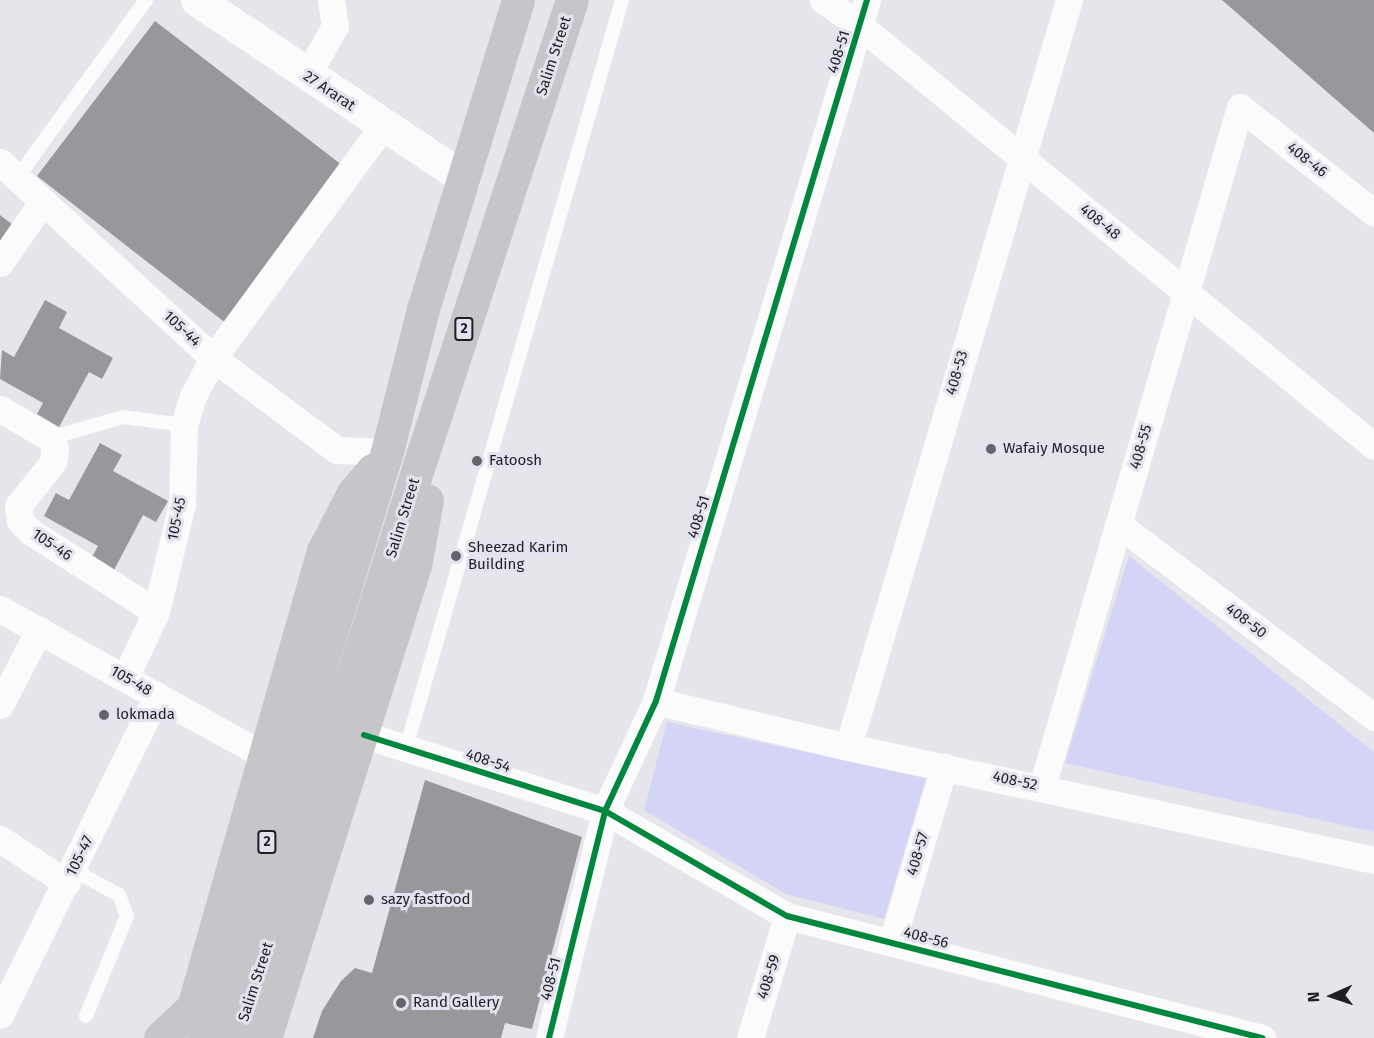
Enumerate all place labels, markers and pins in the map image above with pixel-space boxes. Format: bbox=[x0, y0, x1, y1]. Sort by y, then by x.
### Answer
place label: Wafaiy Mosque bbox=[1003, 440, 1105, 458]
marker: Wafaiy Mosque bbox=[984, 442, 998, 456]
place label: Fatoosh bbox=[489, 452, 542, 470]
marker: Fatoosh bbox=[470, 454, 484, 468]
place label: Sheezad Karim Building bbox=[468, 538, 568, 573]
marker: Sheezad Karim Building bbox=[449, 549, 463, 563]
place label: lokmada bbox=[116, 706, 175, 724]
marker: lokmada bbox=[97, 708, 111, 722]
place label: sazy fastfood bbox=[381, 891, 470, 909]
marker: sazy fastfood bbox=[362, 893, 376, 907]
place label: Rand Gallery bbox=[413, 994, 499, 1012]
marker: Rand Gallery bbox=[394, 996, 408, 1010]

